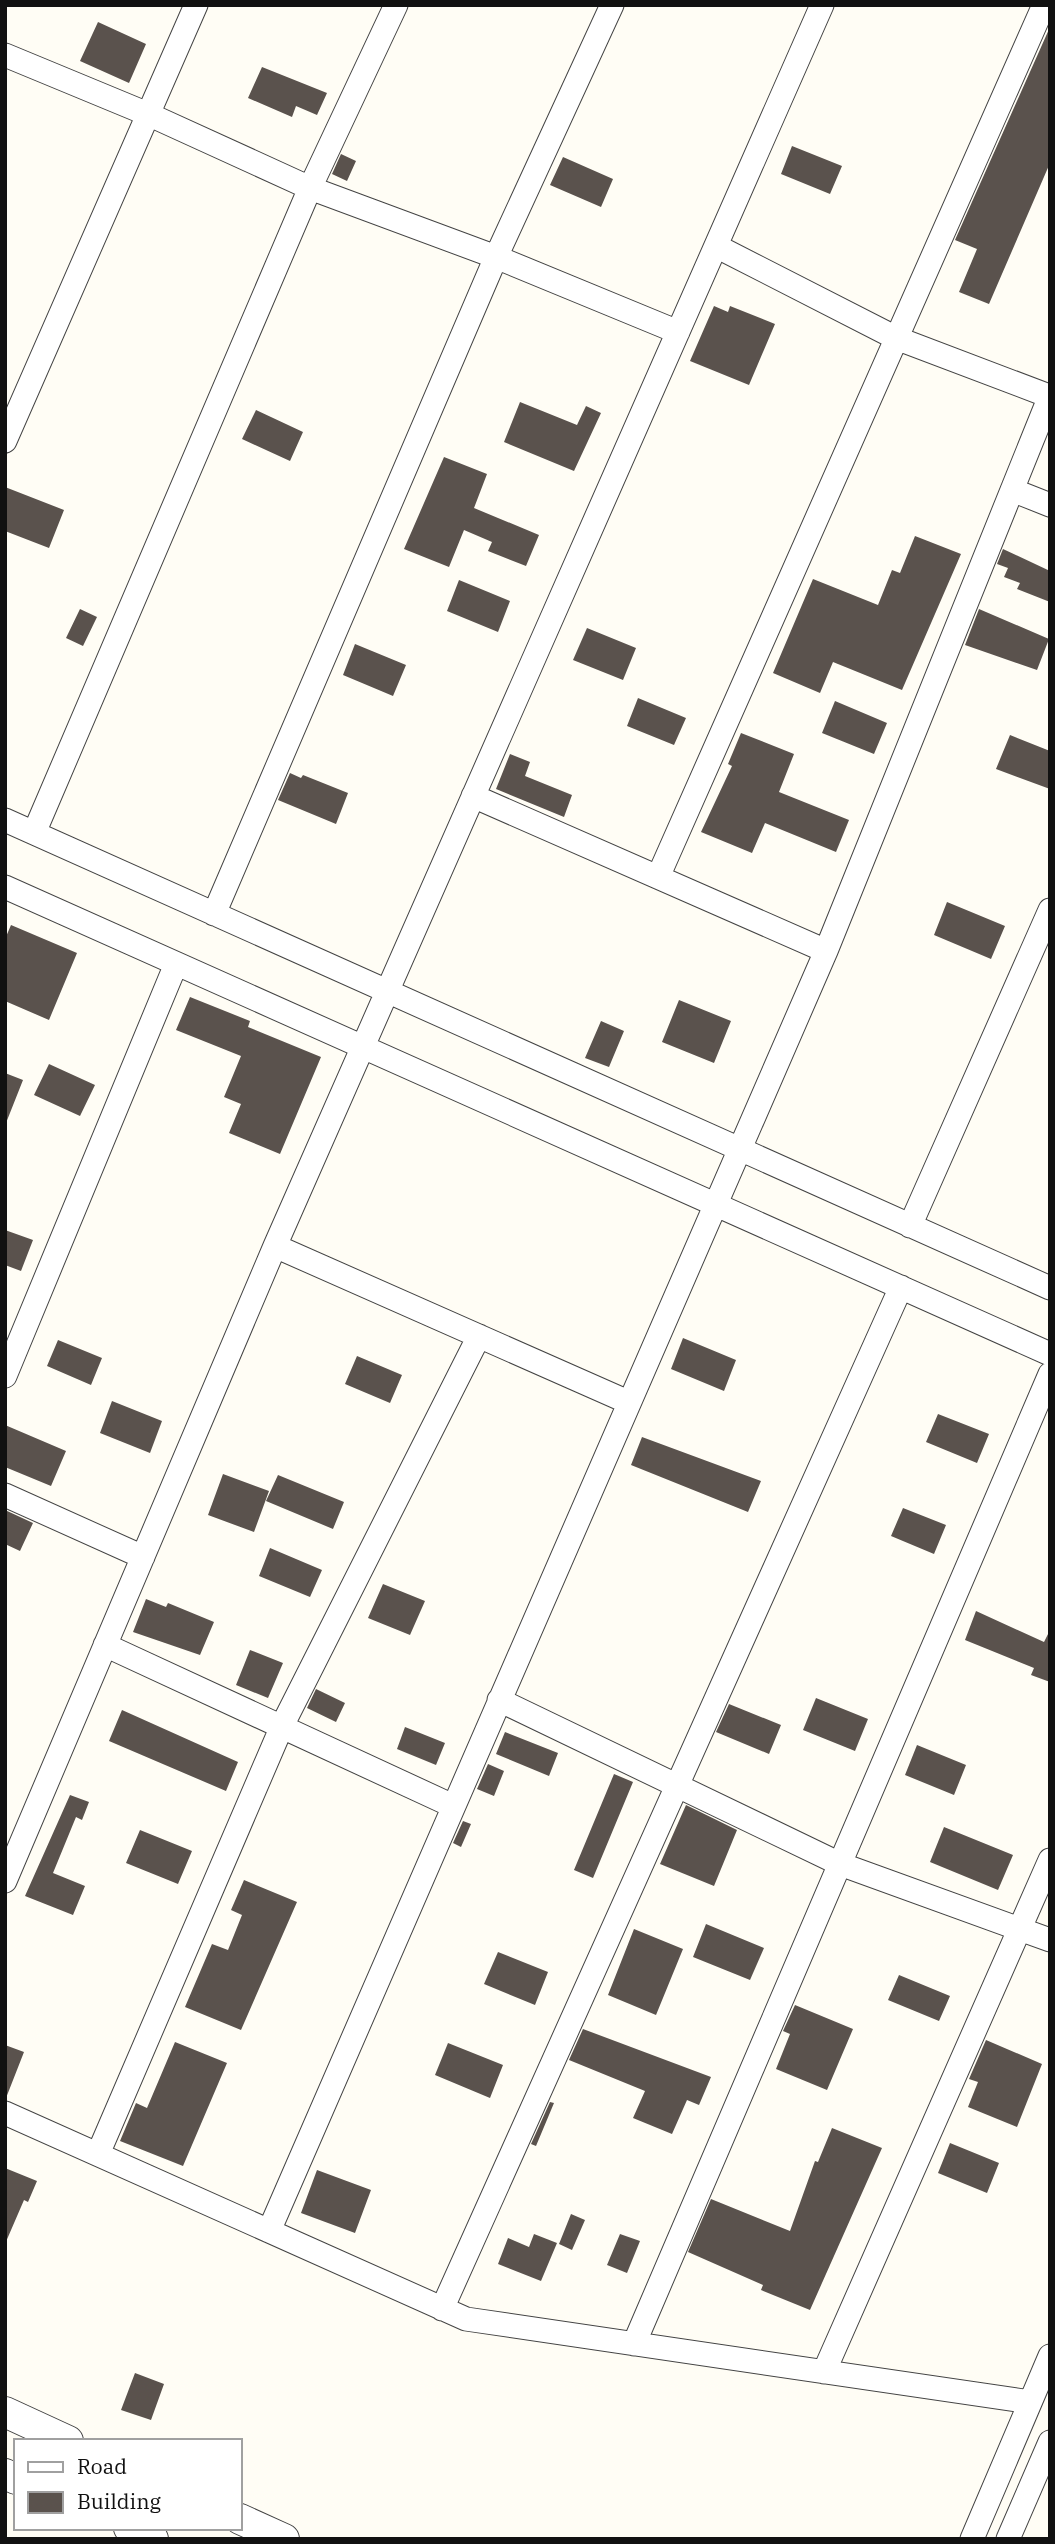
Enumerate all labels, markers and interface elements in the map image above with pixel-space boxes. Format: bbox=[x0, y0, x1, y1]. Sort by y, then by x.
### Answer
legend bbox=[14, 2439, 242, 2530]
text: Road bbox=[77, 2452, 127, 2480]
text: Building bbox=[77, 2487, 162, 2515]

